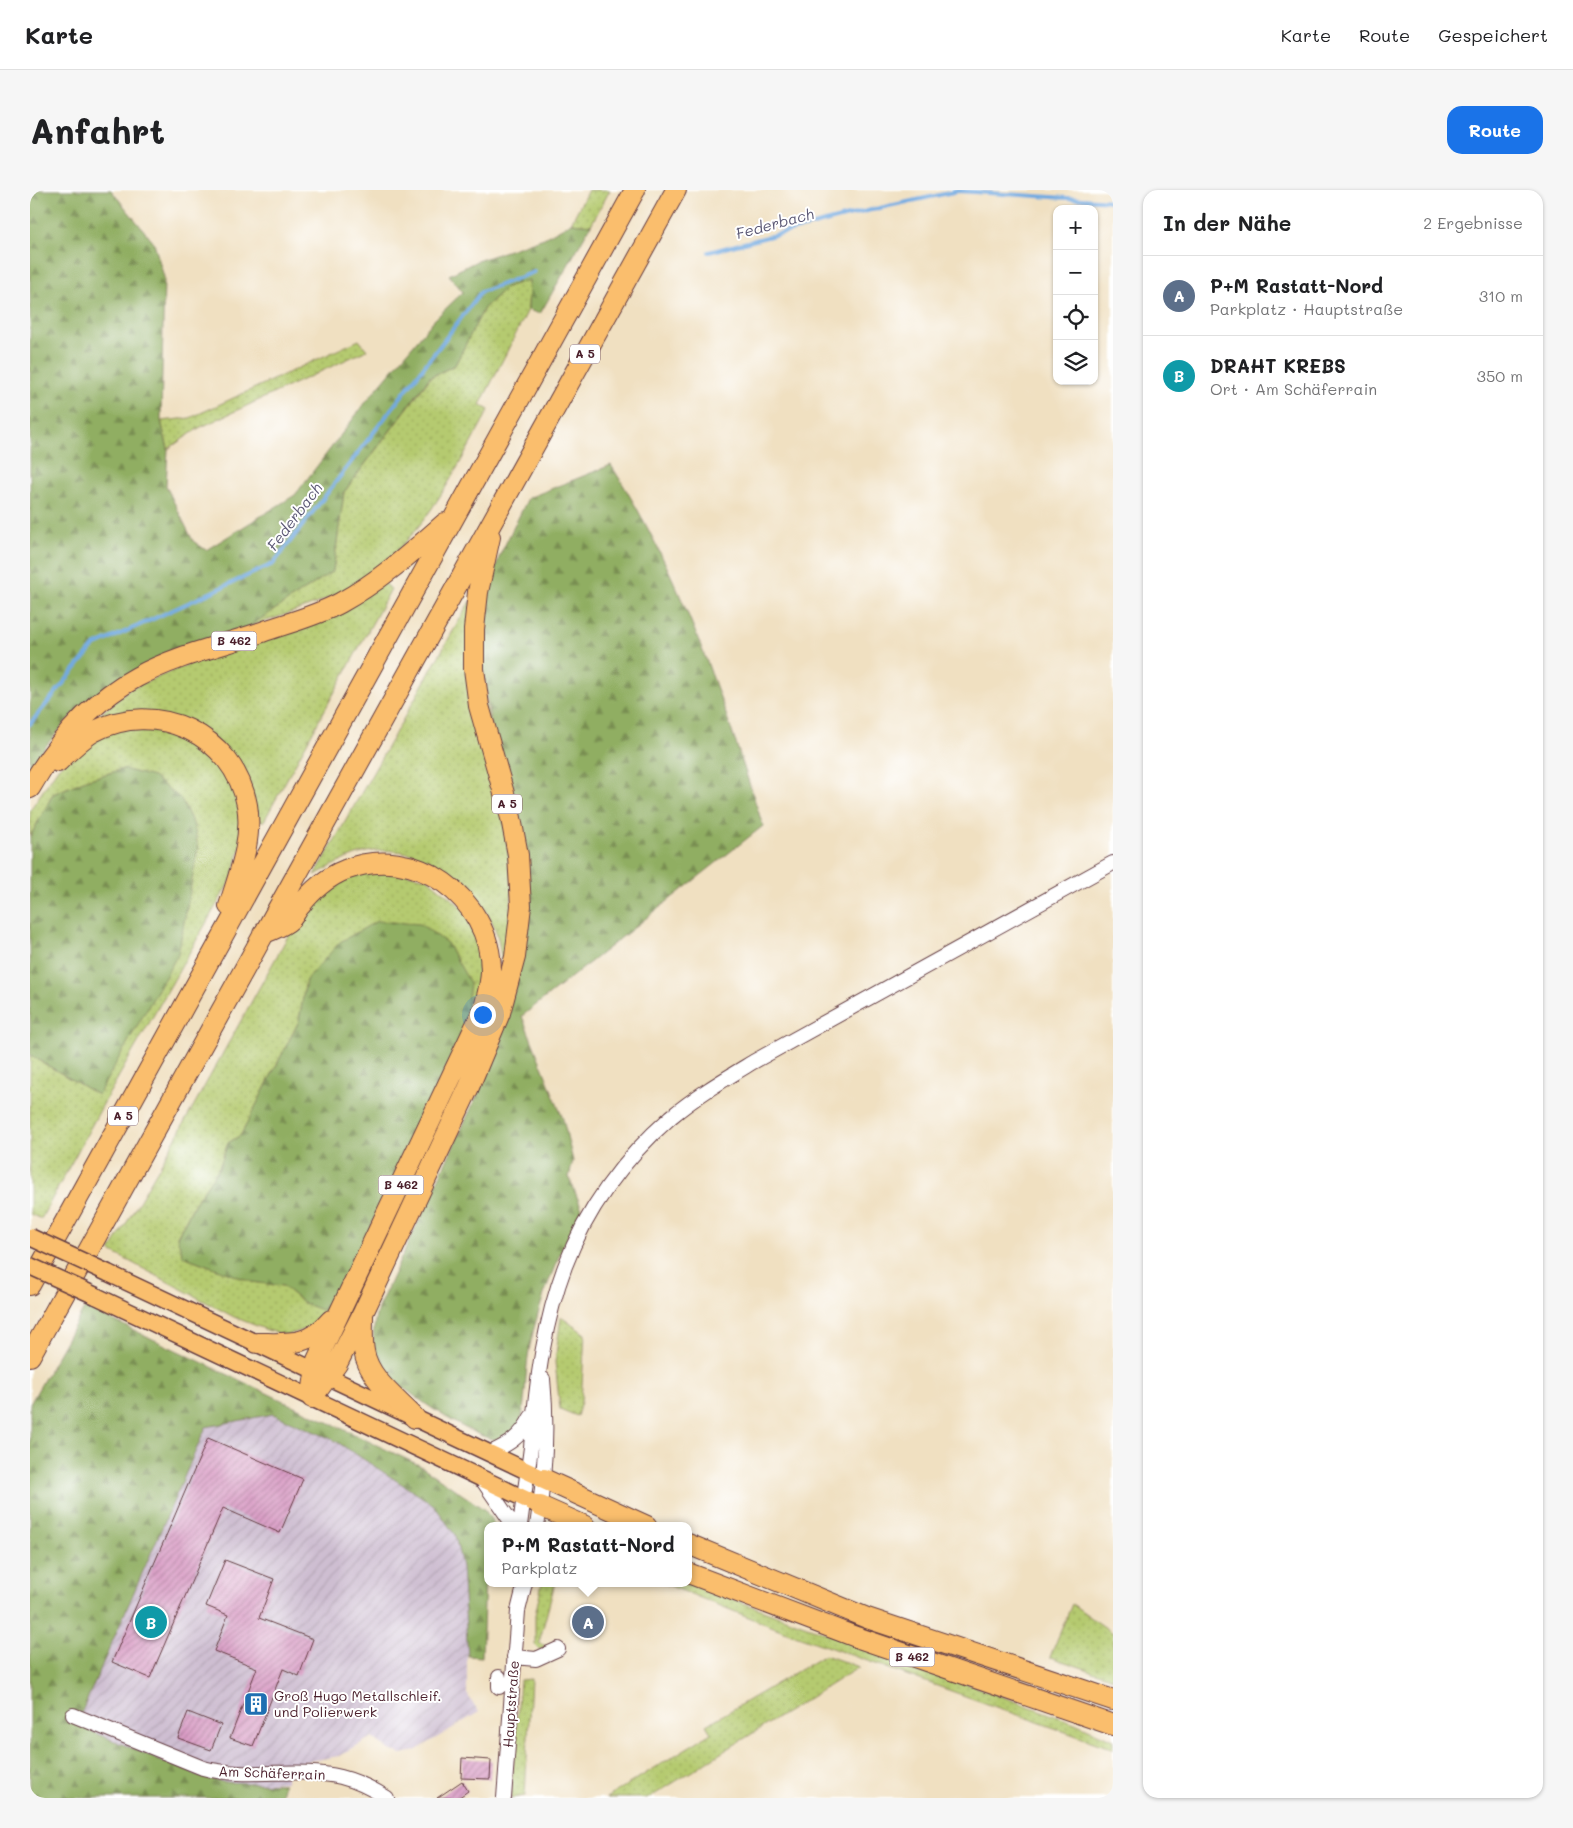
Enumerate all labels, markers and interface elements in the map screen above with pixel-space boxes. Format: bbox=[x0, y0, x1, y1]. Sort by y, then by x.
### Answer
text: Karte bbox=[25, 19, 93, 50]
text: Karte bbox=[1281, 23, 1331, 47]
text: Route bbox=[1359, 23, 1410, 47]
text: Gespeichert bbox=[1438, 23, 1548, 47]
button: Route bbox=[1447, 106, 1543, 154]
text: Anfahrt bbox=[30, 107, 165, 153]
water label: Federbach bbox=[733, 203, 816, 243]
map controls bbox=[1053, 205, 1098, 385]
button: + bbox=[1053, 205, 1098, 250]
text: In der Nähe bbox=[1163, 209, 1291, 236]
text: 2 Ergebnisse bbox=[1423, 212, 1523, 233]
button: − bbox=[1053, 250, 1098, 295]
text: P+M Rastatt-Nord bbox=[1210, 273, 1383, 298]
text: A bbox=[1173, 285, 1185, 306]
text: 310 m bbox=[1479, 285, 1523, 306]
button: locate bbox=[1053, 295, 1098, 340]
text: Parkplatz · Hauptstraße bbox=[1210, 298, 1403, 319]
button: layers bbox=[1053, 340, 1098, 385]
road number: A 5 bbox=[570, 344, 600, 363]
text: DRAHT KREBS bbox=[1210, 353, 1346, 378]
text: B bbox=[1174, 365, 1184, 386]
text: 350 m bbox=[1477, 365, 1523, 386]
text: Ort · Am Schäferrain bbox=[1210, 378, 1377, 399]
water label: Federbach bbox=[262, 478, 326, 554]
road number: B 462 bbox=[212, 632, 256, 651]
road number: A 5 bbox=[492, 794, 522, 814]
your location bbox=[470, 1002, 496, 1028]
road number: A 5 bbox=[108, 1106, 138, 1126]
road number: B 462 bbox=[378, 1176, 424, 1194]
popup bbox=[484, 1522, 692, 1587]
text: P+M Rastatt-Nord bbox=[501, 1532, 675, 1557]
text: Parkplatz bbox=[501, 1557, 578, 1578]
pin: B bbox=[135, 1603, 167, 1641]
pin: A bbox=[572, 1603, 604, 1641]
road number: B 462 bbox=[890, 1648, 934, 1666]
street label: Hauptstraße bbox=[498, 1660, 523, 1748]
place label: Groß Hugo Metallschleif. und Polierwerk bbox=[274, 1686, 441, 1721]
building icon: Groß Hugo Metallschleif. und Polierwerk bbox=[243, 1691, 269, 1717]
street label: Am Schäferrain bbox=[218, 1761, 326, 1784]

